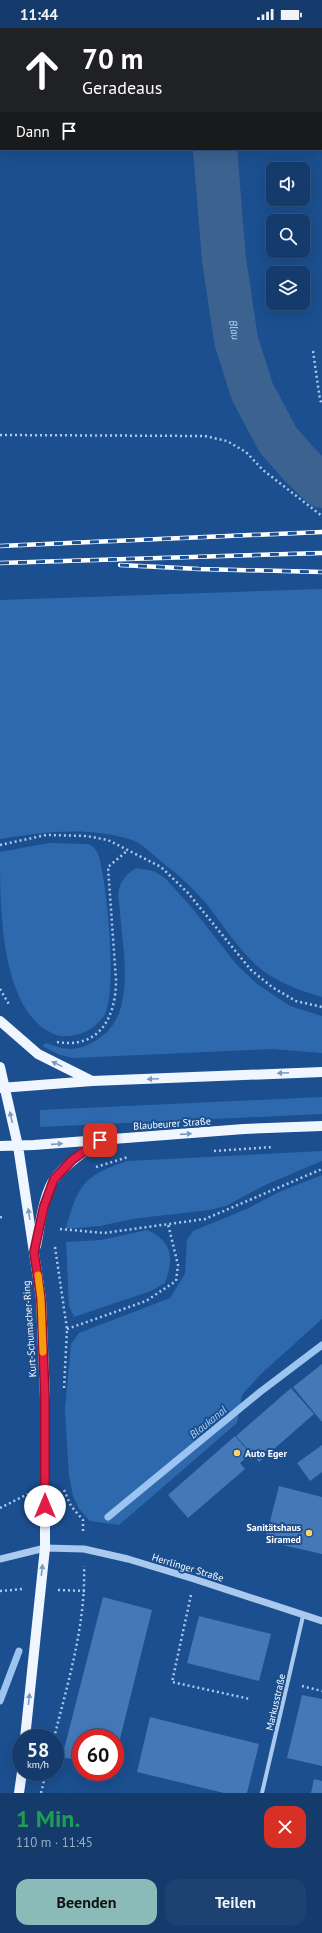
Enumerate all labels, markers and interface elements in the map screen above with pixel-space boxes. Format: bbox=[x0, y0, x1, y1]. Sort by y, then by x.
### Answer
text: 11:44 bbox=[20, 5, 58, 24]
text: 70 m bbox=[82, 40, 143, 77]
icon: ahead bbox=[16, 44, 68, 96]
text: Geradeaus bbox=[82, 76, 162, 99]
icon: arrive bbox=[58, 120, 80, 142]
text: Dann bbox=[16, 122, 50, 141]
map controls bbox=[266, 162, 310, 310]
button: sound bbox=[266, 162, 310, 206]
button: search bbox=[266, 214, 310, 258]
button: layers bbox=[266, 266, 310, 310]
water label: Blau bbox=[226, 319, 243, 341]
one-way arrow bbox=[52, 1061, 63, 1067]
one-way arrow bbox=[277, 1070, 289, 1077]
one-way arrow bbox=[147, 1075, 159, 1082]
one-way arrow bbox=[8, 1111, 14, 1123]
street label: Blaubeurer Straße bbox=[133, 1114, 211, 1133]
pin bbox=[83, 1123, 117, 1157]
icon: arrive bbox=[89, 1129, 111, 1151]
one-way arrow bbox=[180, 1130, 192, 1137]
one-way arrow bbox=[51, 1140, 63, 1147]
one-way arrow bbox=[25, 1208, 31, 1220]
street label: Kurt-Schumacher-Ring bbox=[20, 1280, 39, 1378]
water label: Blaukanal bbox=[186, 1403, 230, 1441]
place label: Auto Eger bbox=[245, 1447, 287, 1460]
marker: Auto Eger bbox=[232, 1448, 242, 1458]
position arrow bbox=[24, 1485, 66, 1527]
place label: Sanitätshaus Siramed bbox=[246, 1521, 301, 1546]
marker: Sanitätshaus Siramed bbox=[304, 1528, 314, 1538]
street label: Herrlinger Straße bbox=[150, 1550, 225, 1585]
one-way arrow bbox=[39, 1564, 46, 1576]
street label: Markusstraße bbox=[263, 1673, 288, 1732]
one-way arrow bbox=[26, 1693, 32, 1705]
speed limit sign: 60 bbox=[72, 1729, 124, 1781]
text: 58 bbox=[27, 1737, 49, 1763]
text: km/h bbox=[27, 1758, 49, 1771]
text: 1 Min. bbox=[16, 1803, 80, 1834]
button: close bbox=[264, 1806, 306, 1848]
text: 110 m · 11:45 bbox=[16, 1834, 93, 1851]
button: Beenden bbox=[16, 1879, 157, 1925]
button: Teilen bbox=[165, 1879, 306, 1925]

